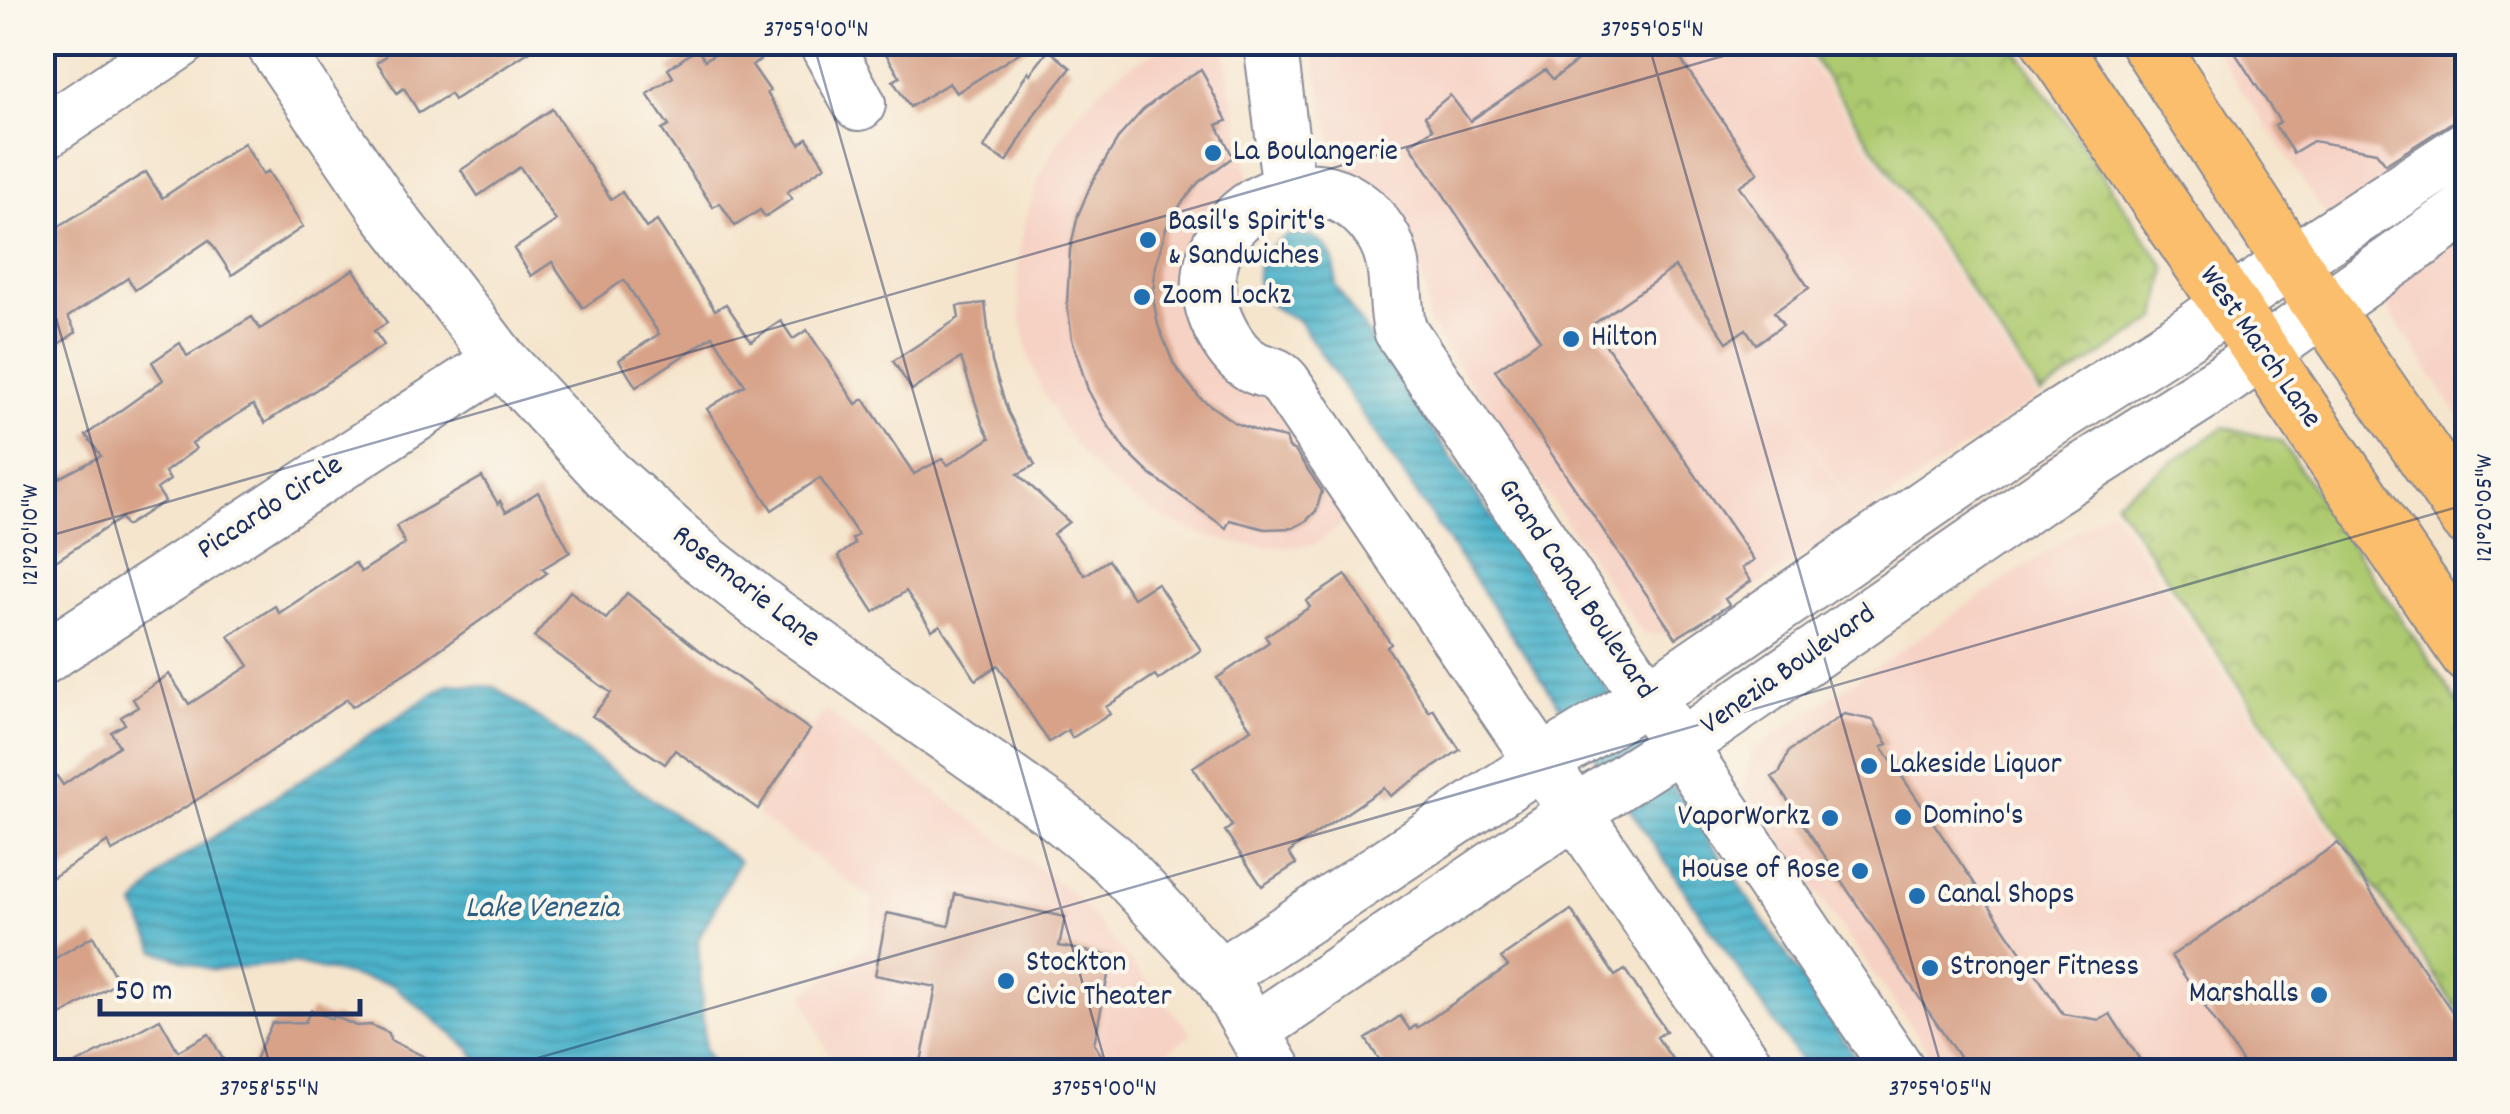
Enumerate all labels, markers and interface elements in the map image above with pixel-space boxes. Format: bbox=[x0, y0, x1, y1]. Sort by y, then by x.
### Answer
text: 37°59'00"N bbox=[763, 13, 869, 49]
text: 37°59'05"N bbox=[1600, 13, 1704, 49]
place label: La Boulangerie bbox=[1233, 132, 1398, 175]
marker: La Boulangerie bbox=[1202, 142, 1224, 164]
place label: Basil's Spirit's & Sandwiches bbox=[1168, 202, 1326, 279]
marker: Basil's Spirit's & Sandwiches bbox=[1137, 229, 1159, 251]
street label: West March Lane bbox=[2187, 258, 2331, 438]
place label: Zoom Lockz bbox=[1162, 276, 1291, 319]
marker: Zoom Lockz bbox=[1131, 286, 1153, 308]
place label: Hilton bbox=[1591, 318, 1657, 361]
marker: Hilton bbox=[1560, 328, 1582, 350]
street label: Piccardo Circle bbox=[189, 446, 353, 572]
text: 121°20'05"W bbox=[2468, 453, 2504, 562]
street label: Grand Canal Boulevard bbox=[1485, 471, 1665, 709]
text: 121°20'10"W bbox=[14, 483, 50, 586]
street label: Rosemarie Lane bbox=[661, 516, 829, 660]
street label: Venezia Boulevard bbox=[1693, 595, 1885, 747]
place label: Lakeside Liquor bbox=[1889, 745, 2062, 788]
marker: Lakeside Liquor bbox=[1858, 755, 1880, 777]
place label: Domino's bbox=[1923, 796, 2024, 839]
place label: VaporWorkz bbox=[1678, 797, 1811, 840]
marker: Domino's bbox=[1892, 806, 1914, 828]
marker: VaporWorkz bbox=[1819, 807, 1841, 829]
place label: House of Rose bbox=[1681, 850, 1840, 893]
marker: House of Rose bbox=[1849, 860, 1871, 882]
place label: Canal Shops bbox=[1937, 875, 2075, 918]
marker: Canal Shops bbox=[1906, 885, 1928, 907]
water label: Lake Venezia bbox=[465, 887, 621, 933]
place label: Stockton Civic Theater bbox=[1026, 943, 1172, 1020]
place label: Stronger Fitness bbox=[1950, 947, 2139, 990]
scale bar bbox=[100, 954, 360, 1016]
marker: Stronger Fitness bbox=[1919, 957, 1941, 979]
marker: Stockton Civic Theater bbox=[995, 970, 1017, 992]
text: 50 m bbox=[115, 972, 173, 1015]
place label: Marshalls bbox=[2189, 974, 2299, 1017]
marker: Marshalls bbox=[2308, 984, 2330, 1006]
text: 37°58'55"N bbox=[219, 1072, 319, 1108]
text: 37°59'00"N bbox=[1051, 1072, 1157, 1108]
text: 37°59'05"N bbox=[1888, 1072, 1992, 1108]

